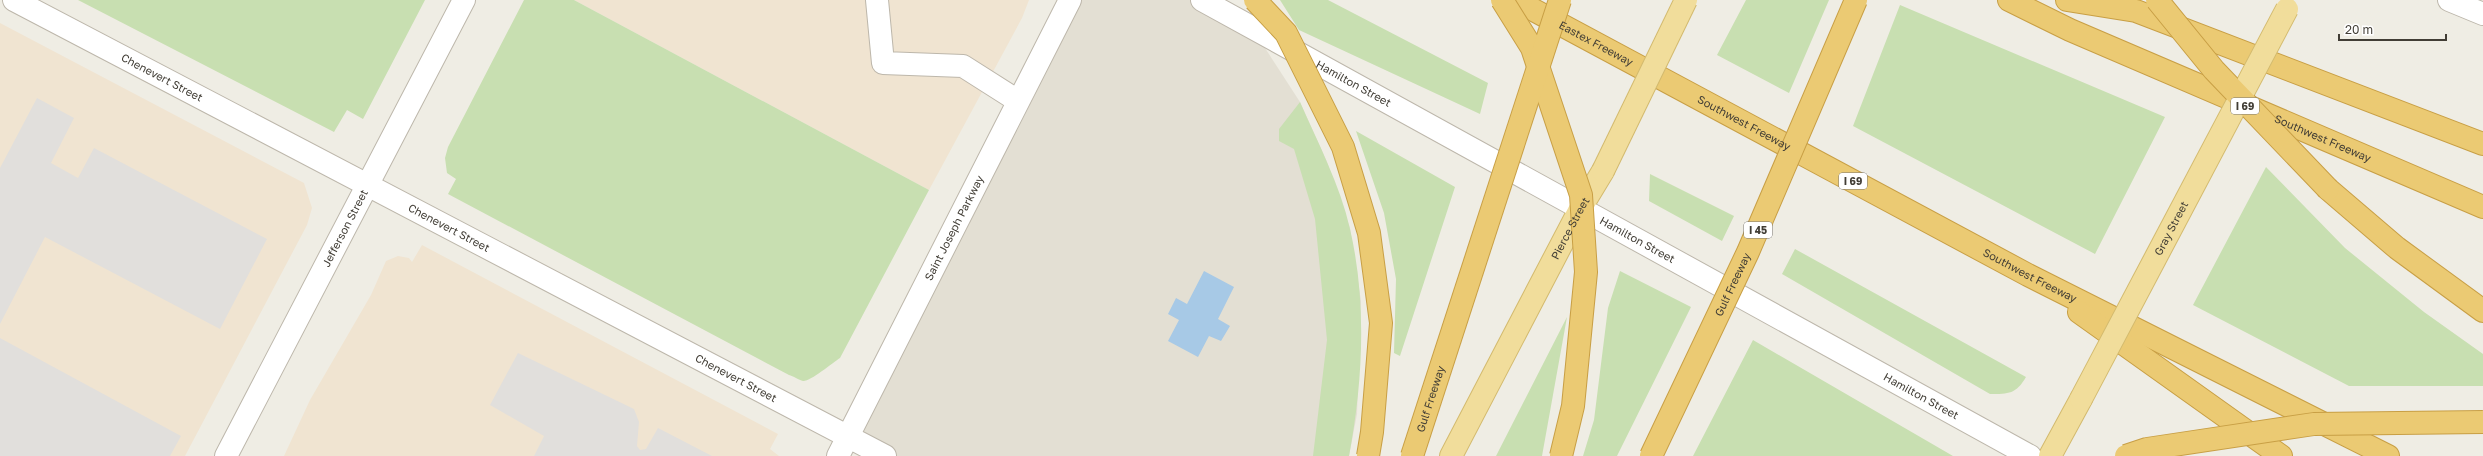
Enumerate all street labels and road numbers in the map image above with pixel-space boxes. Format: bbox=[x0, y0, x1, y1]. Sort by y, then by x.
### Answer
street label: Eastex Freeway bbox=[1557, 18, 1636, 68]
street label: Chenevert Street bbox=[119, 50, 205, 104]
street label: Hamilton Street bbox=[1314, 57, 1394, 109]
street label: Southwest Freeway bbox=[1696, 92, 1793, 153]
road number: I 69 bbox=[2231, 98, 2259, 114]
street label: Southwest Freeway bbox=[2273, 111, 2373, 164]
street label: Saint Joseph Parkway bbox=[922, 173, 986, 282]
road number: I 69 bbox=[1839, 173, 1867, 189]
street label: Jefferson Street bbox=[319, 187, 370, 269]
street label: Pierce Street bbox=[1548, 195, 1592, 261]
street label: Gray Street bbox=[2151, 199, 2190, 257]
street label: Chenevert Street bbox=[406, 201, 492, 254]
street label: Hamilton Street bbox=[1598, 213, 1677, 265]
road number: I 45 bbox=[1744, 222, 1772, 238]
street label: Southwest Freeway bbox=[1981, 245, 2079, 305]
street label: Gulf Freeway bbox=[1711, 250, 1753, 318]
street label: Chenevert Street bbox=[693, 351, 779, 404]
street label: Gulf Freeway bbox=[1413, 364, 1447, 433]
street label: Hamilton Street bbox=[1882, 370, 1961, 422]

